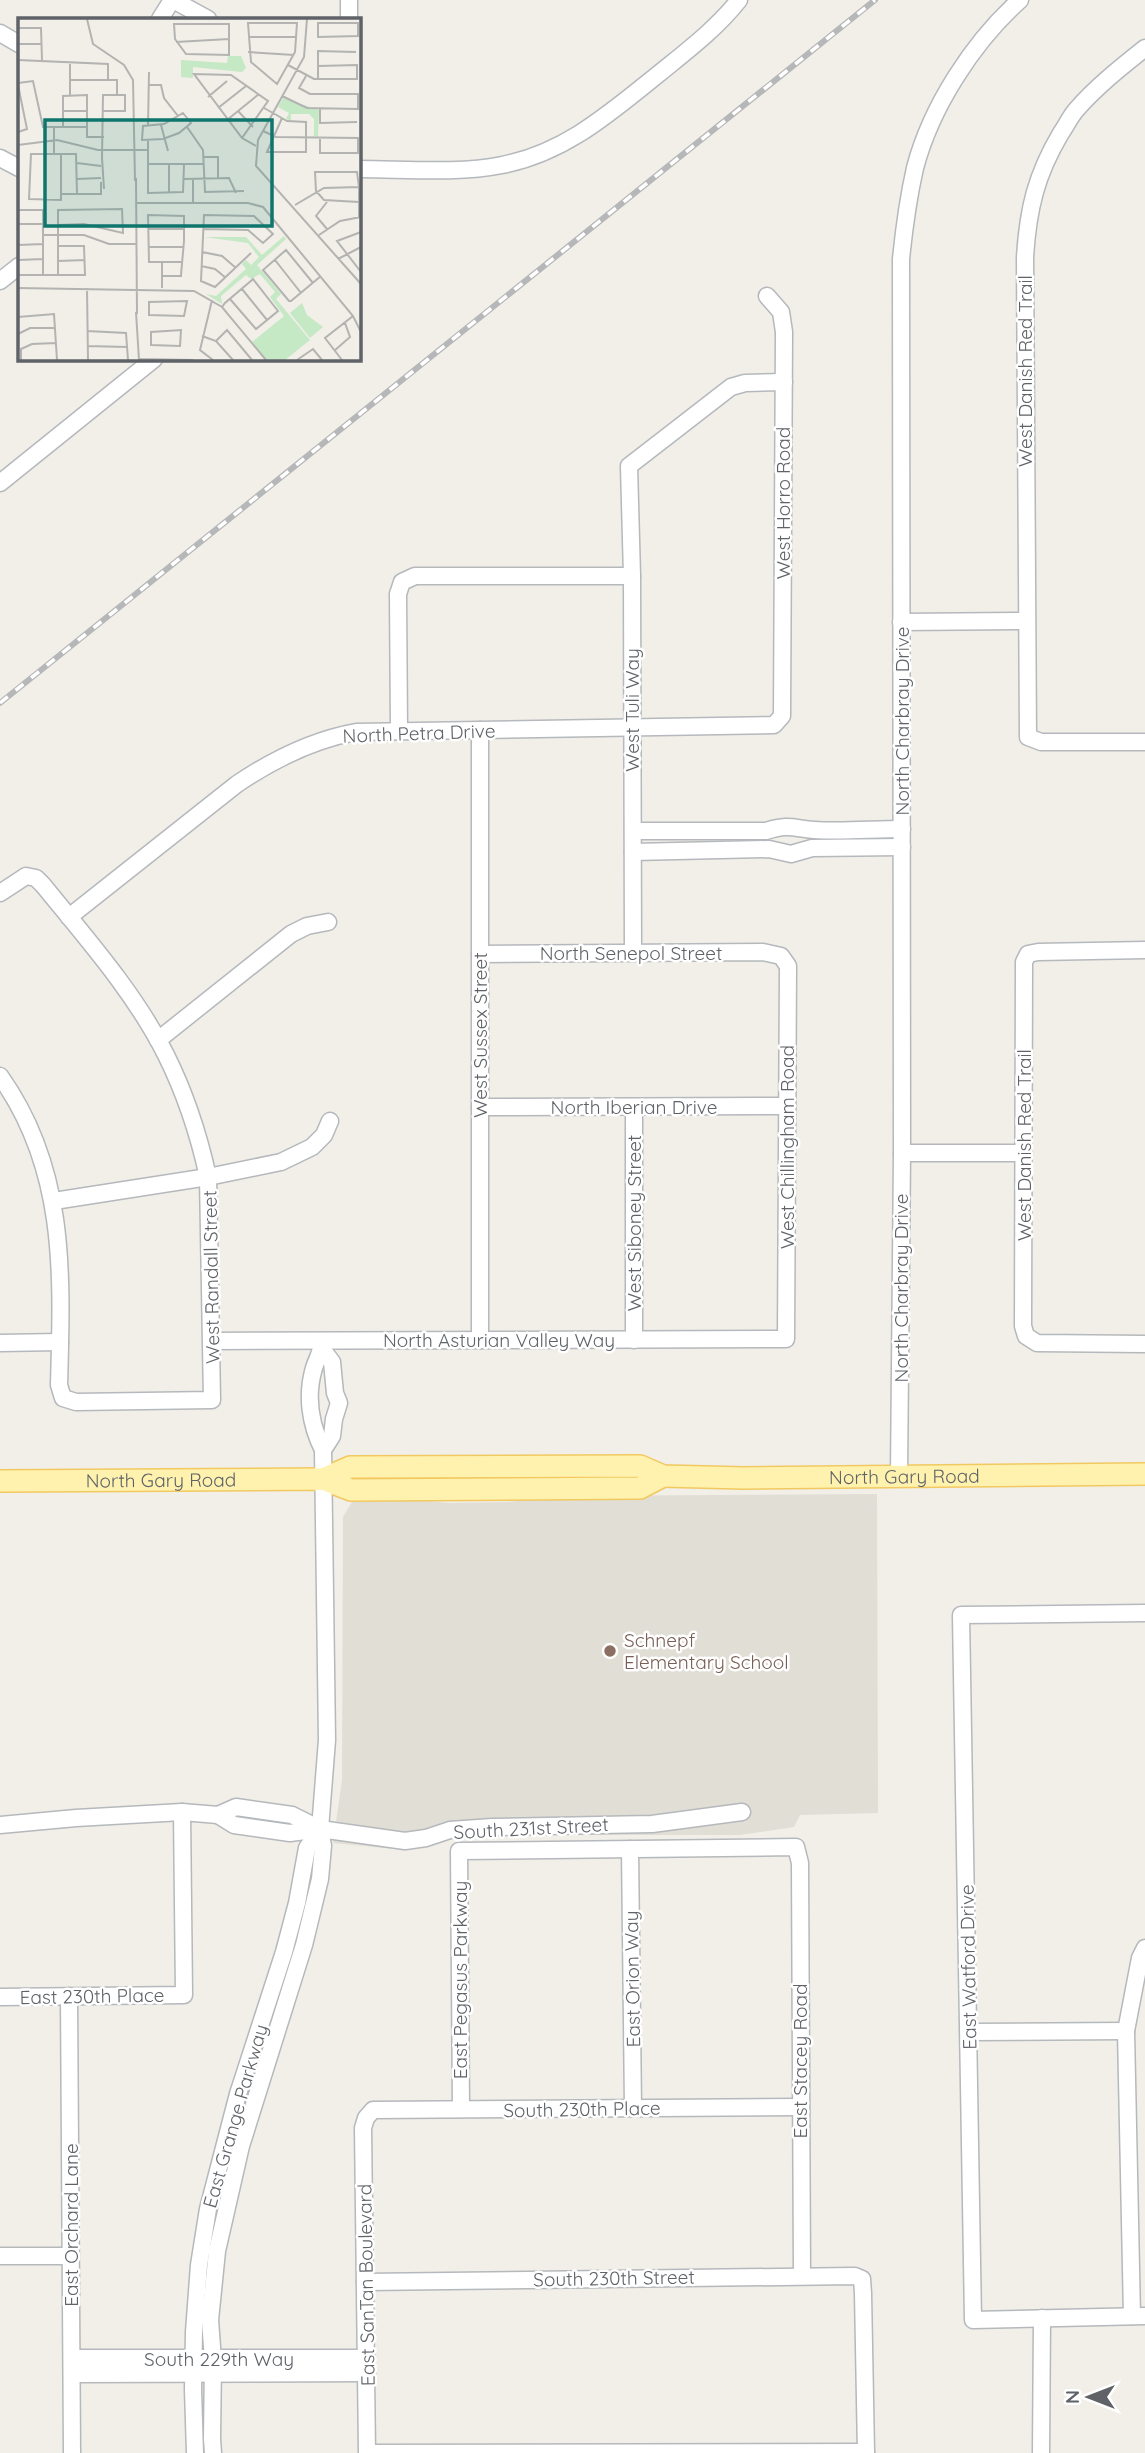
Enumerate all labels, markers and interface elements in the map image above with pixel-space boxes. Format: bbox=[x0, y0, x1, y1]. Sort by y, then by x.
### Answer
inset map bbox=[18, 18, 360, 360]
street label: West Danish Red Trail bbox=[1013, 275, 1037, 467]
street label: West Horro Road bbox=[771, 427, 795, 579]
street label: North Charbray Drive bbox=[890, 627, 914, 815]
street label: West Tuli Way bbox=[620, 648, 644, 772]
street label: North Petra Drive bbox=[342, 718, 496, 748]
street label: North Senepol Street bbox=[540, 941, 722, 965]
street label: West Sussex Street bbox=[468, 952, 492, 1118]
street label: West Chillingham Road bbox=[775, 1045, 799, 1249]
street label: West Danish Red Trail bbox=[1012, 1049, 1036, 1241]
street label: North Iberian Drive bbox=[551, 1095, 717, 1119]
street label: West Siboney Street bbox=[622, 1135, 646, 1311]
street label: West Randall Street bbox=[197, 1190, 225, 1364]
street label: North Charbray Drive bbox=[889, 1194, 913, 1382]
street label: North Asturian Valley Way bbox=[383, 1328, 615, 1352]
street label: North Gary Road bbox=[829, 1464, 980, 1489]
street label: North Gary Road bbox=[86, 1468, 236, 1492]
place label: Schnepf Elementary School bbox=[624, 1628, 789, 1674]
marker: Schnepf Elementary School bbox=[602, 1643, 618, 1659]
street label: South 231st Street bbox=[453, 1812, 609, 1844]
street label: East Pegasus Parkway bbox=[448, 1881, 472, 2079]
street label: East Watford Drive bbox=[955, 1884, 981, 2050]
street label: East Orion Way bbox=[619, 1910, 645, 2048]
street label: East 230th Place bbox=[19, 1983, 165, 2009]
street label: East Stacey Road bbox=[788, 1983, 812, 2139]
street label: East Grange Parkway bbox=[197, 2021, 273, 2211]
street label: South 230th Place bbox=[503, 2096, 661, 2122]
street label: East Orchard Lane bbox=[59, 2143, 83, 2307]
street label: East SanTan Boulevard bbox=[352, 2184, 380, 2386]
street label: South 230th Street bbox=[533, 2265, 695, 2291]
street label: South 229th Way bbox=[144, 2347, 294, 2371]
north arrow bbox=[1054, 2362, 1124, 2432]
text: N bbox=[1060, 2390, 1084, 2404]

